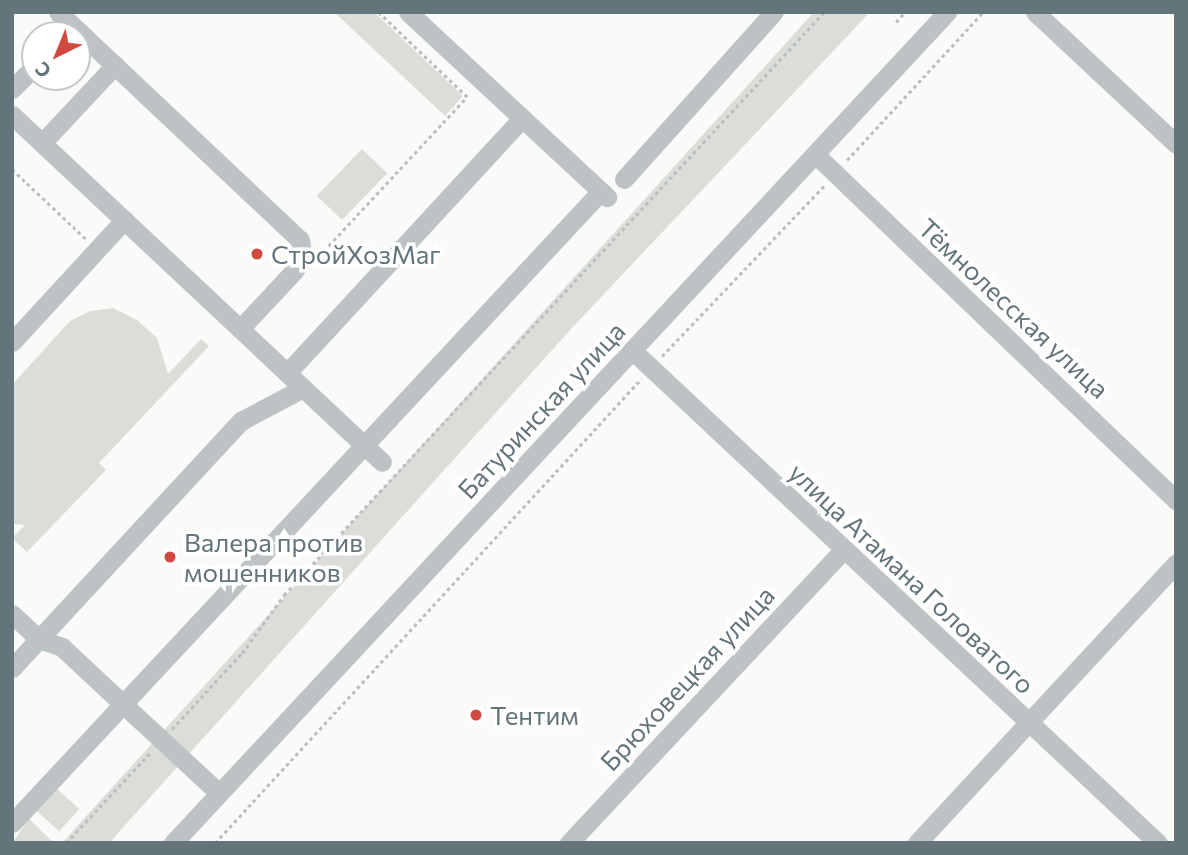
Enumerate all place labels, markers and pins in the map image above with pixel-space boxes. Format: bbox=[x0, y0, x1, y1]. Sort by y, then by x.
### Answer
place label: СтройХозМаг bbox=[271, 238, 441, 270]
marker: СтройХозМаг bbox=[249, 246, 265, 262]
place label: Валера против мошенников bbox=[184, 526, 363, 588]
marker: Валера против мошенников bbox=[162, 549, 178, 565]
place label: Тентим bbox=[490, 699, 579, 731]
marker: Тентим bbox=[468, 707, 484, 723]

